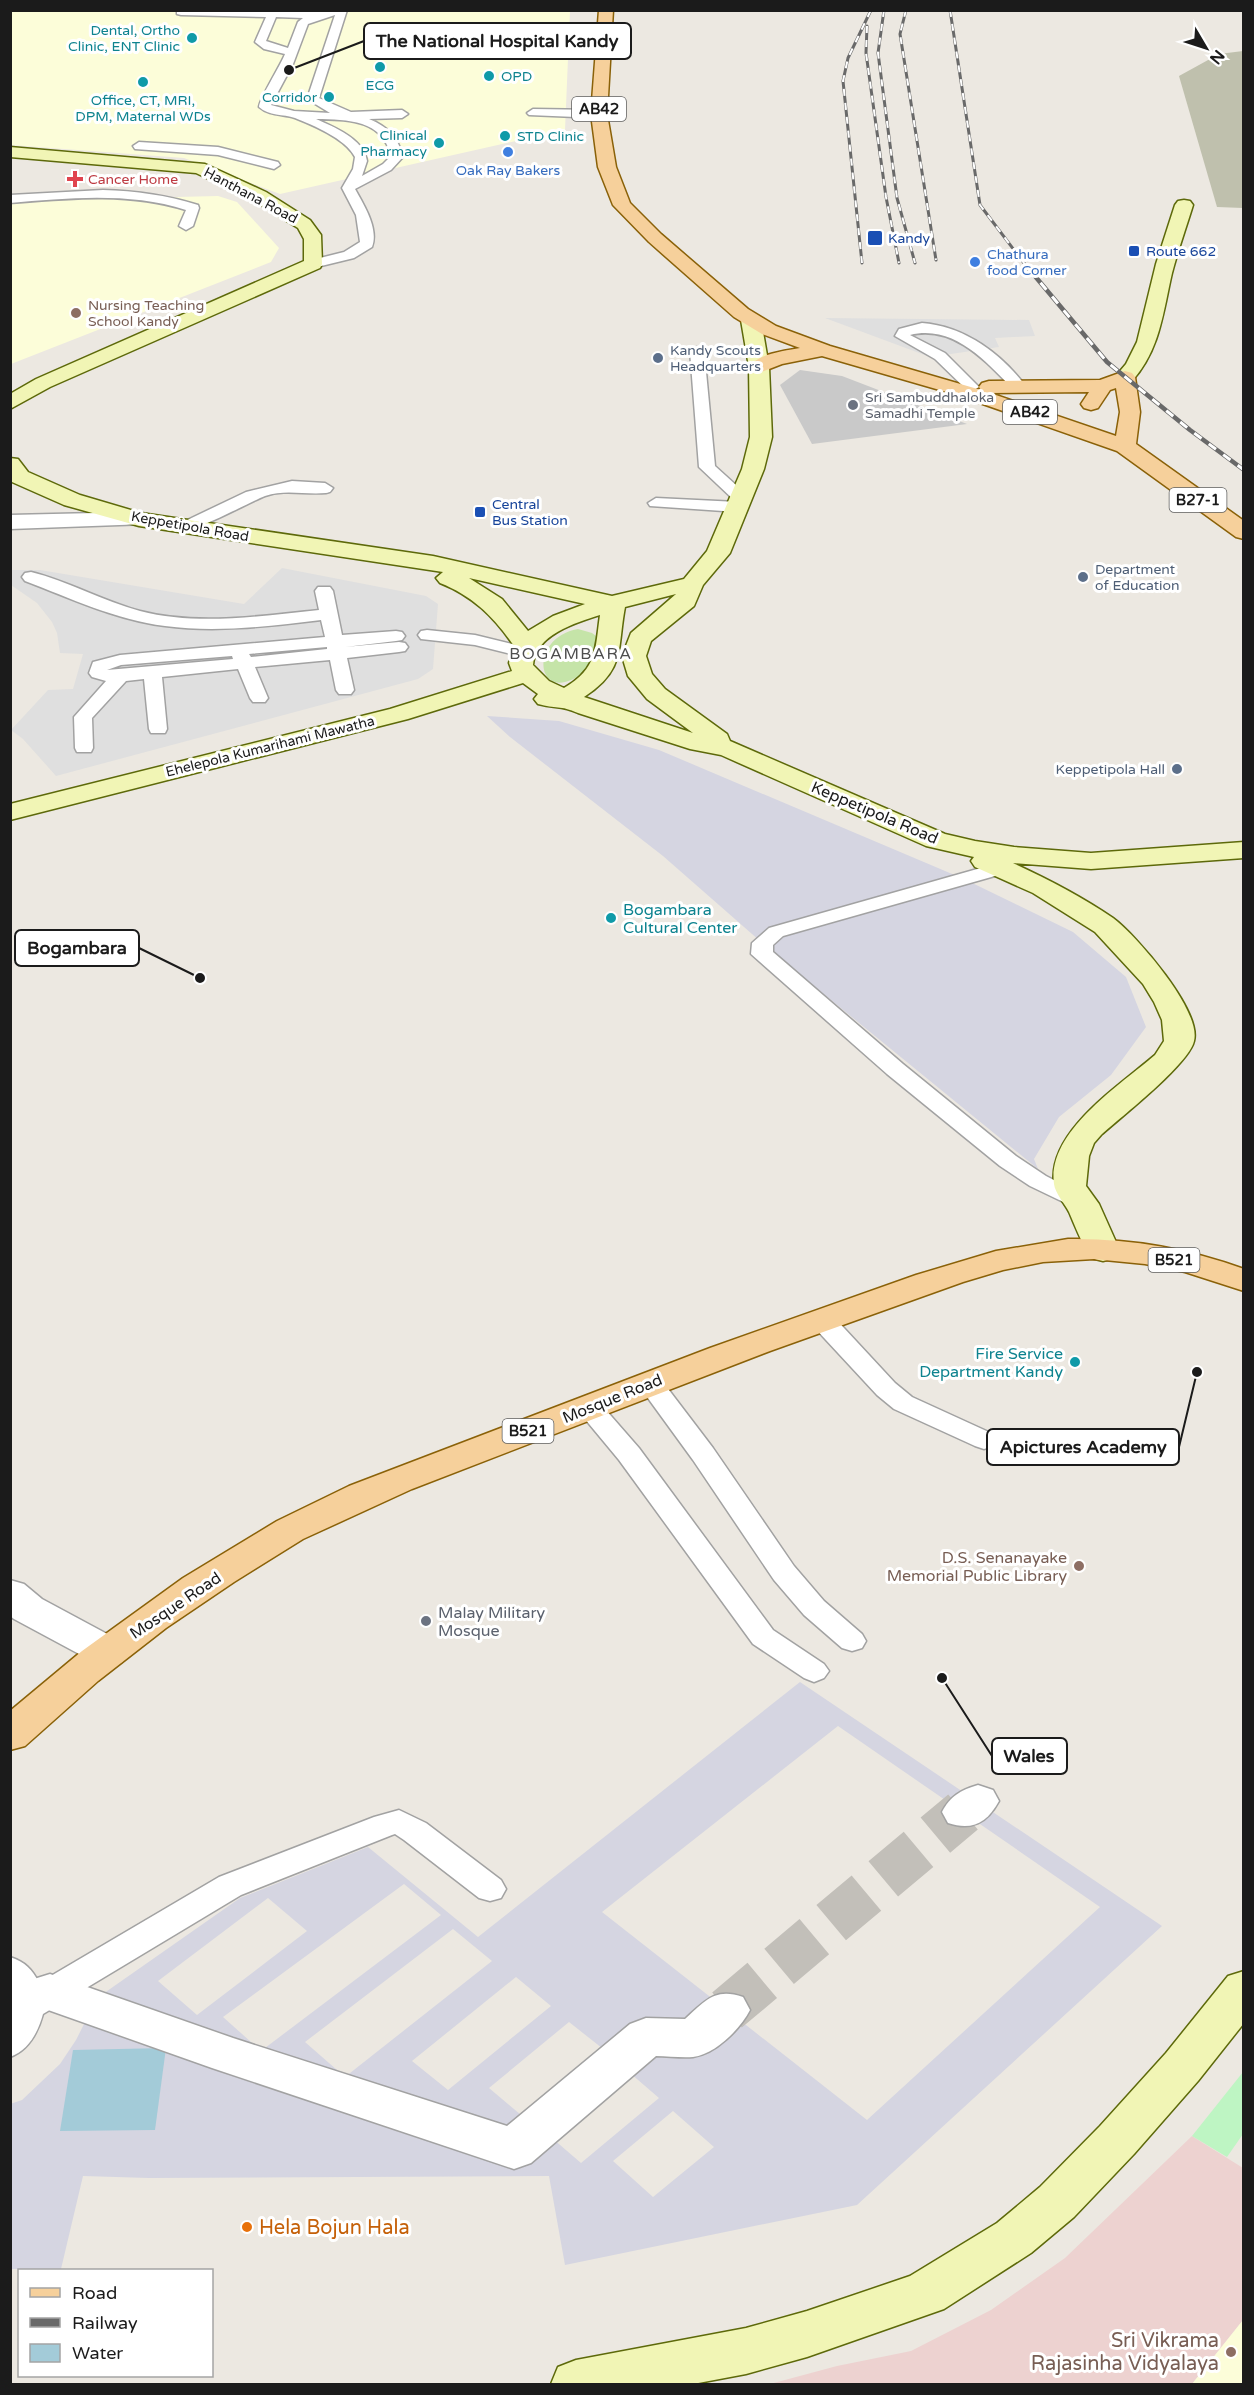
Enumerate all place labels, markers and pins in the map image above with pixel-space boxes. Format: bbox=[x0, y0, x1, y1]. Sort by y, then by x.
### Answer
place label: Dental, Ortho Clinic, ENT Clinic bbox=[68, 22, 180, 55]
callout: The National Hospital Kandy bbox=[364, 23, 631, 59]
marker: Dental, Ortho Clinic, ENT Clinic bbox=[185, 31, 199, 45]
marker: ECG bbox=[373, 60, 387, 74]
place label: OPD bbox=[501, 68, 532, 85]
marker: OPD bbox=[482, 69, 496, 83]
marker: Office, CT, MRI, DPM, Maternal WDs bbox=[136, 75, 150, 89]
place label: ECG bbox=[366, 77, 394, 94]
place label: Corridor bbox=[262, 89, 318, 106]
marker: Corridor bbox=[322, 90, 336, 104]
place label: Office, CT, MRI, DPM, Maternal WDs bbox=[75, 92, 211, 125]
place label: Clinical Pharmacy bbox=[360, 127, 427, 160]
place label: STD Clinic bbox=[517, 128, 584, 145]
marker: STD Clinic bbox=[498, 129, 512, 143]
marker: Clinical Pharmacy bbox=[432, 136, 446, 150]
marker: Oak Ray Bakers bbox=[501, 145, 515, 159]
place label: Oak Ray Bakers bbox=[456, 162, 560, 179]
marker: Cancer Home bbox=[66, 170, 84, 188]
place label: Cancer Home bbox=[88, 171, 178, 188]
marker: Kandy bbox=[866, 229, 884, 247]
place label: Kandy bbox=[888, 230, 931, 247]
place label: Route 662 bbox=[1146, 243, 1216, 260]
marker: Route 662 bbox=[1127, 244, 1141, 258]
place label: Chathura food Corner bbox=[987, 246, 1067, 279]
marker: Chathura food Corner bbox=[968, 255, 982, 269]
place label: Nursing Teaching School Kandy bbox=[88, 297, 204, 330]
marker: Nursing Teaching School Kandy bbox=[69, 306, 83, 320]
place label: Kandy Scouts Headquarters bbox=[670, 342, 761, 375]
marker: Kandy Scouts Headquarters bbox=[651, 351, 665, 365]
place label: Sri Sambuddhaloka Samadhi Temple bbox=[865, 389, 994, 422]
marker: Sri Sambuddhaloka Samadhi Temple bbox=[846, 398, 860, 412]
place label: Central Bus Station bbox=[492, 496, 568, 529]
marker: Central Bus Station bbox=[473, 505, 487, 519]
place label: Department of Education bbox=[1095, 561, 1180, 594]
marker: Department of Education bbox=[1076, 570, 1090, 584]
place label: Keppetipola Hall bbox=[1056, 761, 1165, 778]
marker: Keppetipola Hall bbox=[1170, 762, 1184, 776]
place label: Bogambara Cultural Center bbox=[623, 900, 738, 938]
marker: Bogambara Cultural Center bbox=[604, 911, 618, 925]
callout: Bogambara bbox=[15, 930, 139, 966]
place label: Fire Service Department Kandy bbox=[919, 1344, 1063, 1382]
marker: Fire Service Department Kandy bbox=[1068, 1355, 1082, 1369]
callout: Apictures Academy bbox=[987, 1429, 1179, 1465]
place label: D.S. Senanayake Memorial Public Library bbox=[887, 1548, 1067, 1586]
marker: D.S. Senanayake Memorial Public Library bbox=[1072, 1559, 1086, 1573]
place label: Malay Military Mosque bbox=[438, 1603, 546, 1641]
marker: Malay Military Mosque bbox=[419, 1614, 433, 1628]
callout: Wales bbox=[992, 1738, 1067, 1774]
place label: Hela Bojun Hala bbox=[259, 2216, 410, 2240]
marker: Hela Bojun Hala bbox=[240, 2220, 254, 2234]
place label: Sri Vikrama Rajasinha Vidyalaya bbox=[1031, 2329, 1219, 2376]
marker: Sri Vikrama Rajasinha Vidyalaya bbox=[1224, 2345, 1238, 2359]

